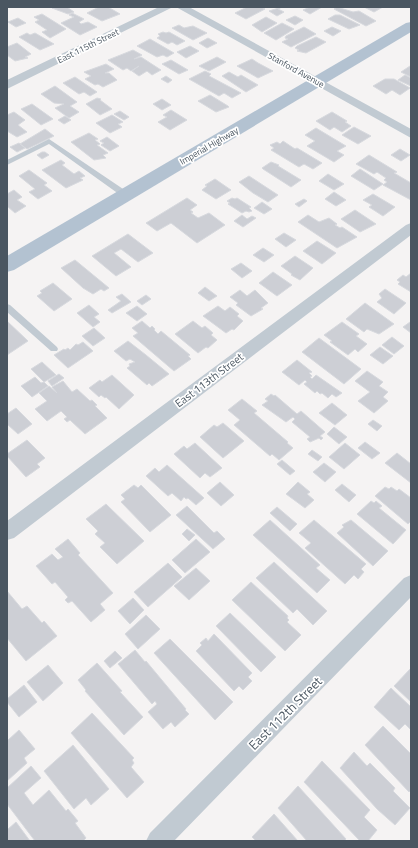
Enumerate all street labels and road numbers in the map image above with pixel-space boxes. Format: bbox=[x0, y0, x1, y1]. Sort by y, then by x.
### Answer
street label: East 115th Street bbox=[55, 25, 122, 66]
street label: Stanford Avenue bbox=[266, 49, 327, 91]
street label: Imperial Highway bbox=[177, 123, 241, 168]
street label: East 113th Street bbox=[171, 349, 247, 411]
street label: East 112th Street bbox=[244, 671, 327, 754]

